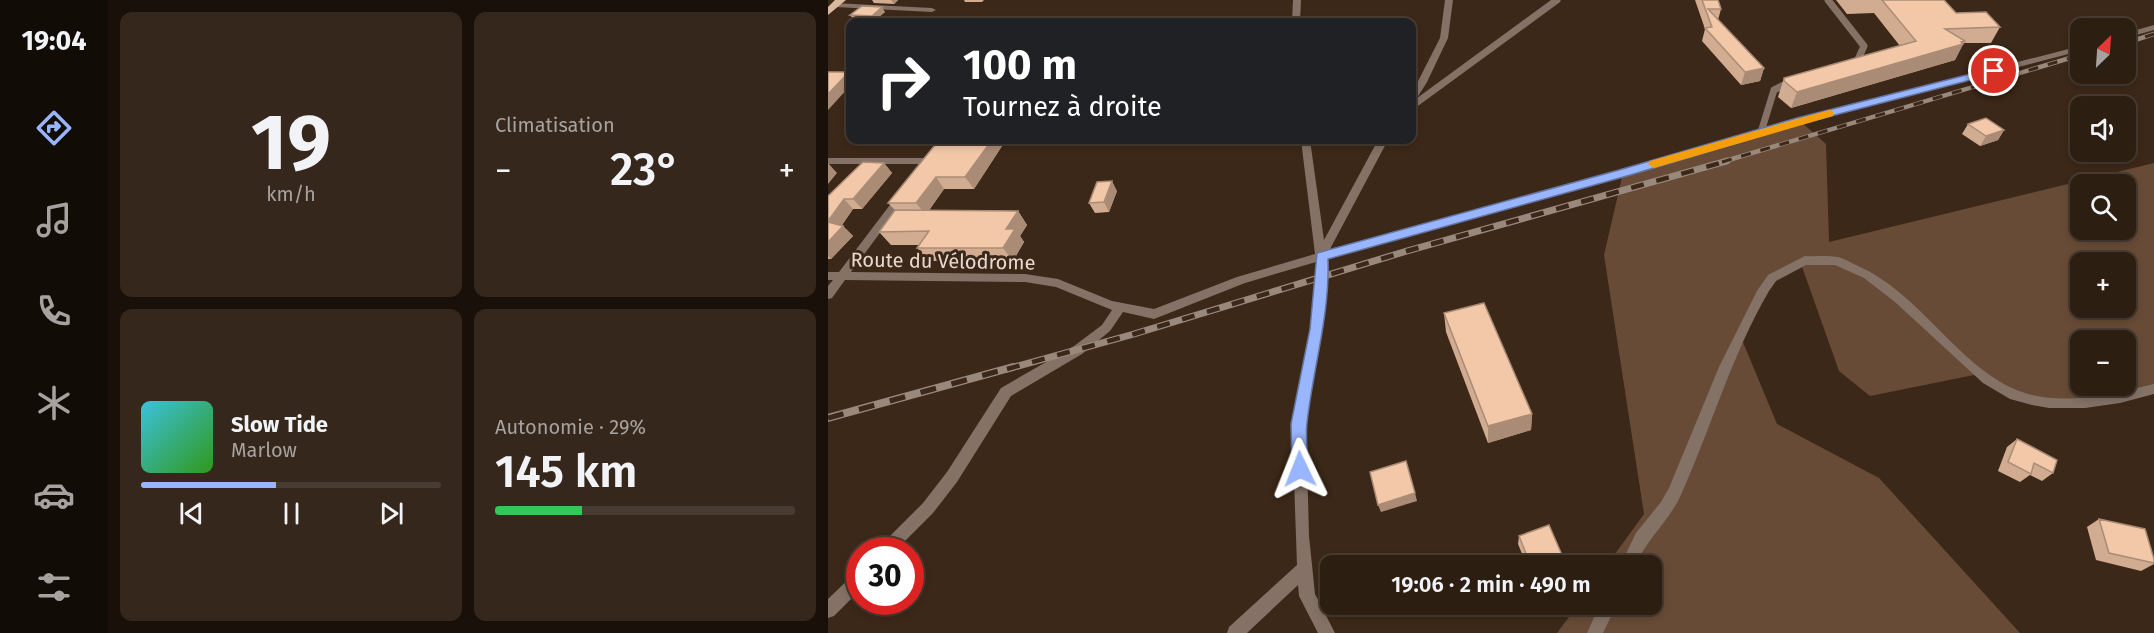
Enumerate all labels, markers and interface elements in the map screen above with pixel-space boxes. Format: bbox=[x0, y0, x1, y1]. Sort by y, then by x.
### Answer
north arrow bbox=[2070, 18, 2136, 84]
map controls bbox=[2070, 18, 2136, 396]
text: 19:04 bbox=[21, 25, 87, 57]
text: 100 m bbox=[963, 40, 1077, 90]
icon: right bbox=[864, 42, 942, 120]
pin bbox=[1968, 45, 2019, 96]
icon: arrive bbox=[1977, 54, 2010, 87]
text: Tournez à droite bbox=[963, 91, 1162, 123]
text: 19 bbox=[251, 96, 331, 190]
button: sound bbox=[2070, 96, 2136, 162]
icon: directions bbox=[33, 107, 75, 149]
text: Climatisation bbox=[495, 113, 615, 137]
text: 23° bbox=[610, 143, 680, 197]
text: − bbox=[495, 151, 512, 191]
text: + bbox=[779, 151, 795, 191]
button: search bbox=[2070, 174, 2136, 240]
text: km/h bbox=[266, 182, 316, 206]
icon: music bbox=[33, 199, 75, 241]
street label: Route du Vélodrome bbox=[850, 247, 1036, 275]
button: + bbox=[2070, 252, 2136, 318]
icon: phone bbox=[33, 290, 75, 332]
button: − bbox=[2070, 330, 2136, 396]
icon: climate bbox=[33, 382, 75, 424]
text: Slow Tide bbox=[231, 411, 328, 438]
text: Autonomie · 29% bbox=[495, 415, 646, 439]
position arrow bbox=[1268, 437, 1332, 501]
text: Marlow bbox=[231, 438, 297, 462]
text: 145 km bbox=[495, 445, 637, 499]
icon: car bbox=[33, 474, 75, 516]
icon: previous bbox=[175, 497, 208, 530]
icon: pause bbox=[275, 497, 308, 530]
icon: next bbox=[375, 497, 408, 530]
speed limit sign: 30 bbox=[846, 537, 924, 615]
icon: filters bbox=[33, 566, 75, 608]
text: 19:06 · 2 min · 490 m bbox=[1391, 571, 1591, 598]

